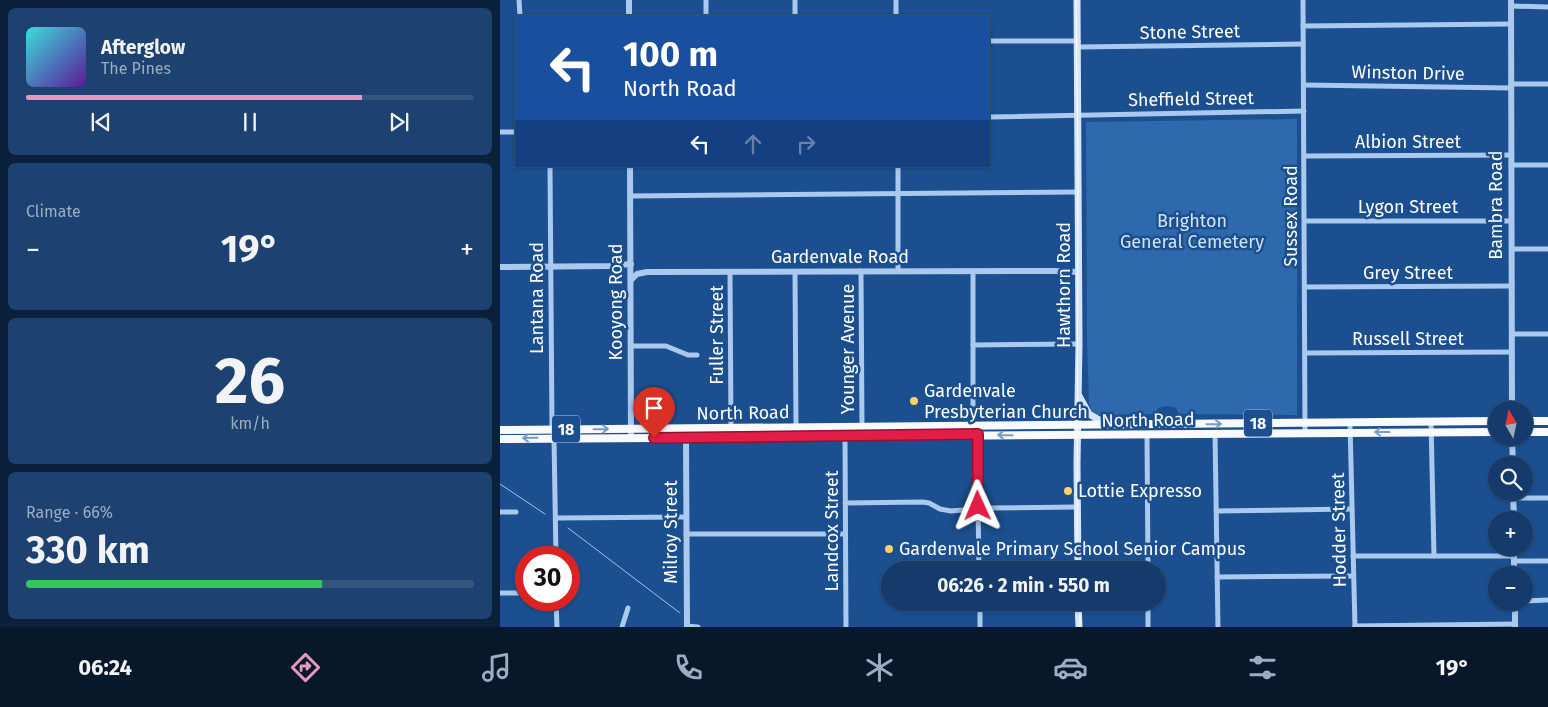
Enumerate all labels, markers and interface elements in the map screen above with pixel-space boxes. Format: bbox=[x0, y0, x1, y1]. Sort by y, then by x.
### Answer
street label: Stone Street bbox=[1140, 20, 1241, 44]
text: 100 m bbox=[623, 33, 718, 75]
icon: left bbox=[540, 35, 605, 100]
text: Afterglow bbox=[101, 36, 185, 59]
text: The Pines bbox=[101, 59, 171, 78]
street label: Winston Drive bbox=[1351, 61, 1465, 85]
text: North Road bbox=[623, 75, 737, 102]
street label: Sheffield Street bbox=[1128, 87, 1255, 111]
icon: previous bbox=[87, 108, 115, 136]
icon: pause bbox=[236, 108, 264, 136]
icon: next bbox=[385, 108, 413, 136]
icon: left bbox=[686, 130, 714, 158]
icon: ahead bbox=[739, 130, 767, 158]
icon: right bbox=[792, 130, 820, 158]
street label: Albion Street bbox=[1355, 131, 1462, 153]
street label: Bambra Road bbox=[1485, 150, 1507, 260]
street label: Sussex Road bbox=[1280, 165, 1302, 267]
street label: Lygon Street bbox=[1358, 196, 1459, 218]
text: Climate bbox=[26, 202, 81, 221]
park label: Brighton General Cemetery bbox=[1120, 210, 1264, 253]
street label: Hawthorn Road bbox=[1053, 222, 1075, 348]
text: 19° bbox=[221, 226, 279, 272]
text: − bbox=[26, 233, 40, 266]
text: + bbox=[460, 233, 474, 266]
street label: Lantana Road bbox=[526, 242, 548, 354]
street label: Kooyong Road bbox=[605, 244, 627, 360]
street label: Gardenvale Road bbox=[771, 246, 909, 268]
street label: Grey Street bbox=[1363, 262, 1453, 284]
street label: Younger Avenue bbox=[837, 284, 859, 414]
street label: Fuller Street bbox=[706, 285, 728, 385]
street label: Russell Street bbox=[1352, 328, 1464, 350]
text: 26 bbox=[215, 342, 285, 420]
place label: Gardenvale Presbyterian Church bbox=[924, 380, 1088, 423]
pin bbox=[633, 387, 675, 438]
icon: arrive bbox=[640, 394, 668, 422]
marker: Gardenvale Presbyterian Church bbox=[908, 395, 920, 407]
street label: North Road bbox=[696, 401, 790, 425]
north arrow bbox=[1488, 401, 1532, 446]
map controls bbox=[1488, 401, 1533, 611]
street label: North Road bbox=[1101, 408, 1195, 432]
road number: 18 bbox=[1244, 409, 1272, 436]
text: km/h bbox=[230, 414, 270, 433]
road number: 18 bbox=[552, 416, 580, 442]
one-way arrow bbox=[1206, 419, 1222, 429]
one-way arrow bbox=[592, 424, 609, 434]
one-way arrow bbox=[1375, 427, 1391, 437]
one-way arrow bbox=[998, 430, 1014, 440]
one-way arrow bbox=[522, 433, 538, 443]
button: search bbox=[1488, 456, 1533, 501]
street label: Landcox Street bbox=[821, 470, 843, 591]
street label: Hodder Street bbox=[1327, 472, 1351, 588]
position arrow bbox=[951, 479, 1003, 531]
street label: Milroy Street bbox=[660, 480, 682, 584]
place label: Lottie Expresso bbox=[1078, 480, 1202, 502]
marker: Lottie Expresso bbox=[1062, 485, 1074, 497]
text: Range · 66% bbox=[26, 503, 113, 522]
button: + bbox=[1488, 511, 1533, 556]
text: 330 km bbox=[26, 527, 150, 573]
place label: Gardenvale Primary School Senior Campus bbox=[899, 538, 1246, 560]
marker: Gardenvale Primary School Senior Campus bbox=[883, 543, 895, 555]
speed limit sign: 30 bbox=[515, 546, 580, 611]
button: − bbox=[1488, 566, 1533, 611]
text: 06:26 · 2 min · 550 m bbox=[937, 574, 1110, 597]
icon: directions bbox=[288, 650, 323, 685]
icon: music bbox=[479, 650, 514, 685]
icon: phone bbox=[671, 650, 706, 685]
icon: climate bbox=[862, 650, 897, 685]
icon: car bbox=[1053, 650, 1088, 685]
icon: filters bbox=[1245, 650, 1280, 685]
text: 06:24 bbox=[78, 654, 132, 681]
text: 19° bbox=[1436, 654, 1470, 681]

